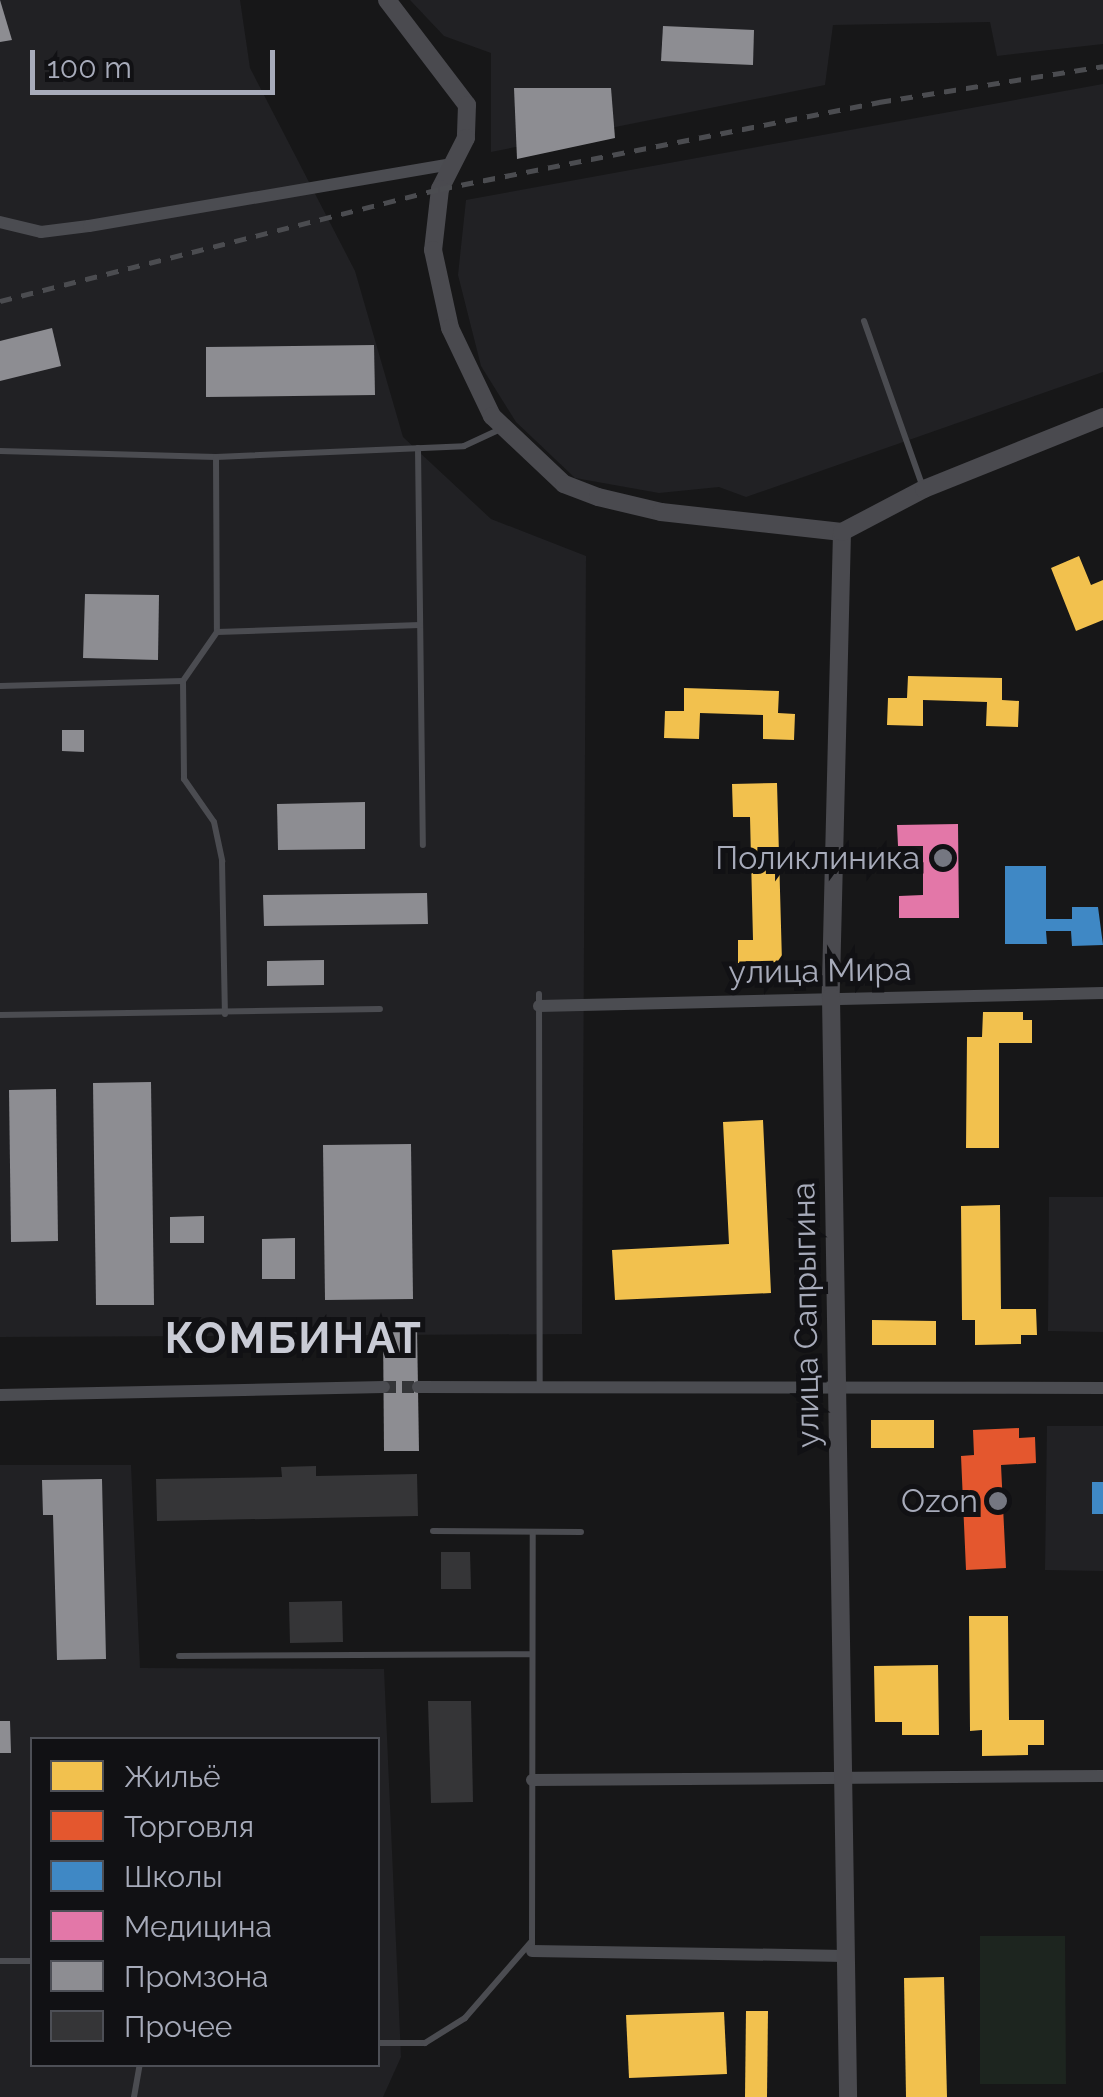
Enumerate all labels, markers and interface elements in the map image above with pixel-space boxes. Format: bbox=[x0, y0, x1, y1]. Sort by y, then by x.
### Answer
scale bar bbox=[35, 30, 280, 92]
text: 100 m bbox=[47, 50, 132, 85]
place label: Поликлиника bbox=[715, 839, 920, 877]
marker: Поликлиника bbox=[930, 845, 956, 871]
street label: улица Мира bbox=[728, 950, 912, 992]
street label: улица Сапрыгина bbox=[784, 1182, 828, 1448]
district label: КОМБИНАТ bbox=[165, 1314, 423, 1364]
place label: Ozon bbox=[901, 1482, 978, 1520]
marker: Ozon bbox=[987, 1490, 1009, 1512]
legend bbox=[30, 1737, 380, 2067]
text: Жильё bbox=[124, 1759, 221, 1794]
text: Торговля bbox=[124, 1809, 254, 1844]
text: Школы bbox=[124, 1859, 223, 1894]
text: Медицина bbox=[124, 1909, 272, 1944]
text: Промзона bbox=[124, 1959, 268, 1994]
text: Прочее bbox=[124, 2009, 232, 2044]

